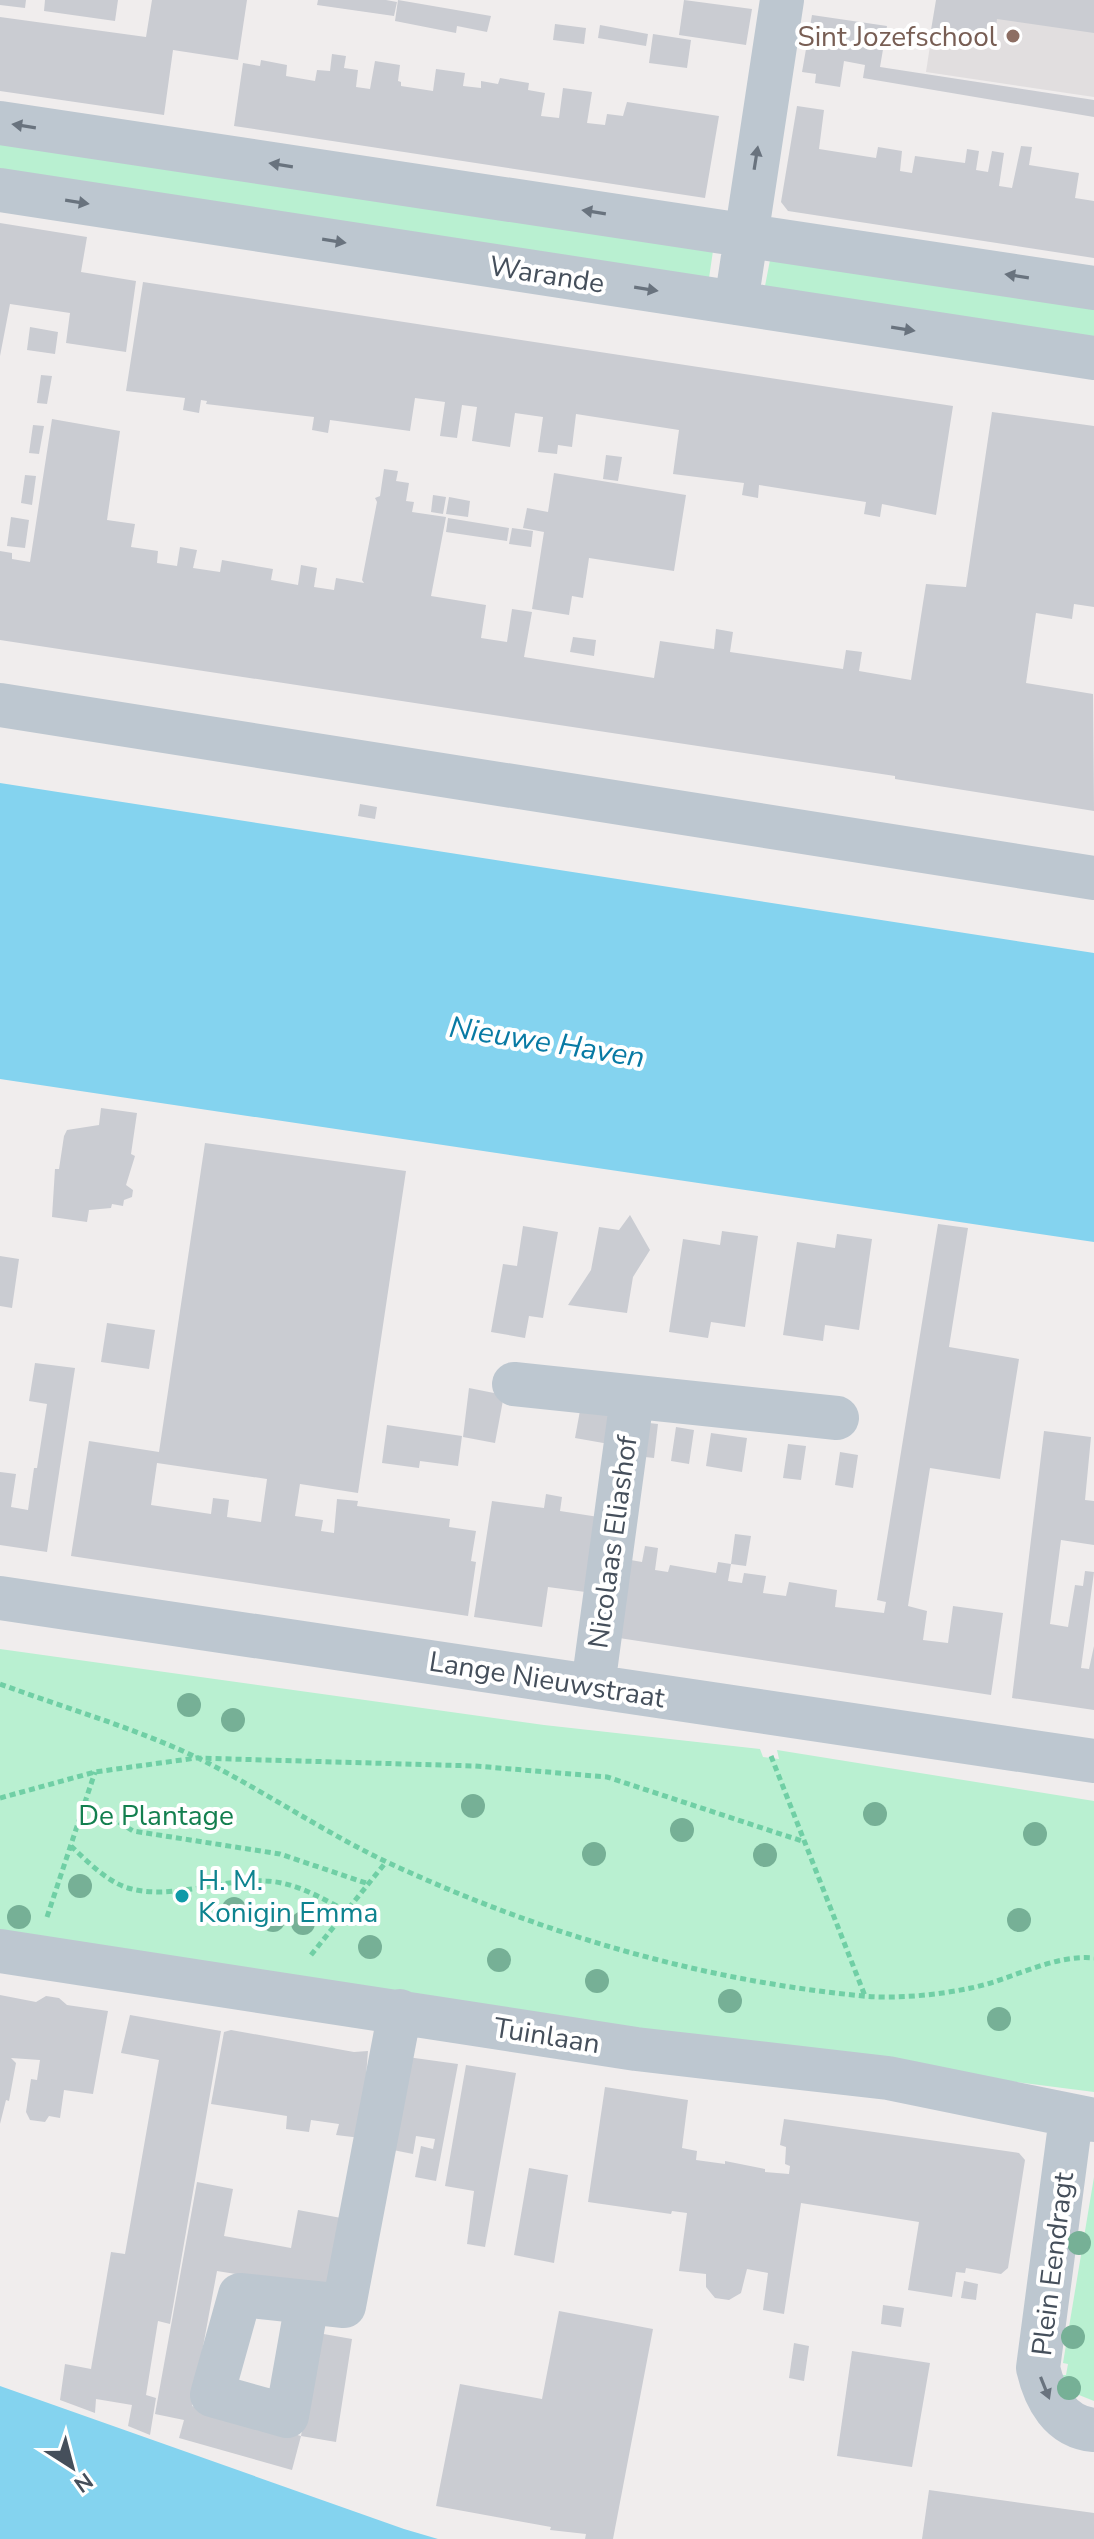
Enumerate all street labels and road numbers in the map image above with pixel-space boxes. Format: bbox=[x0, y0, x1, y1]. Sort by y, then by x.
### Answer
street label: Warande bbox=[487, 247, 607, 303]
street label: Nicolaas Eliashof bbox=[579, 1433, 647, 1651]
street label: Lange Nieuwstraat bbox=[426, 1643, 668, 1717]
street label: Tuinlaan bbox=[491, 2009, 603, 2063]
street label: Plein Eendragt bbox=[1023, 2170, 1083, 2358]

